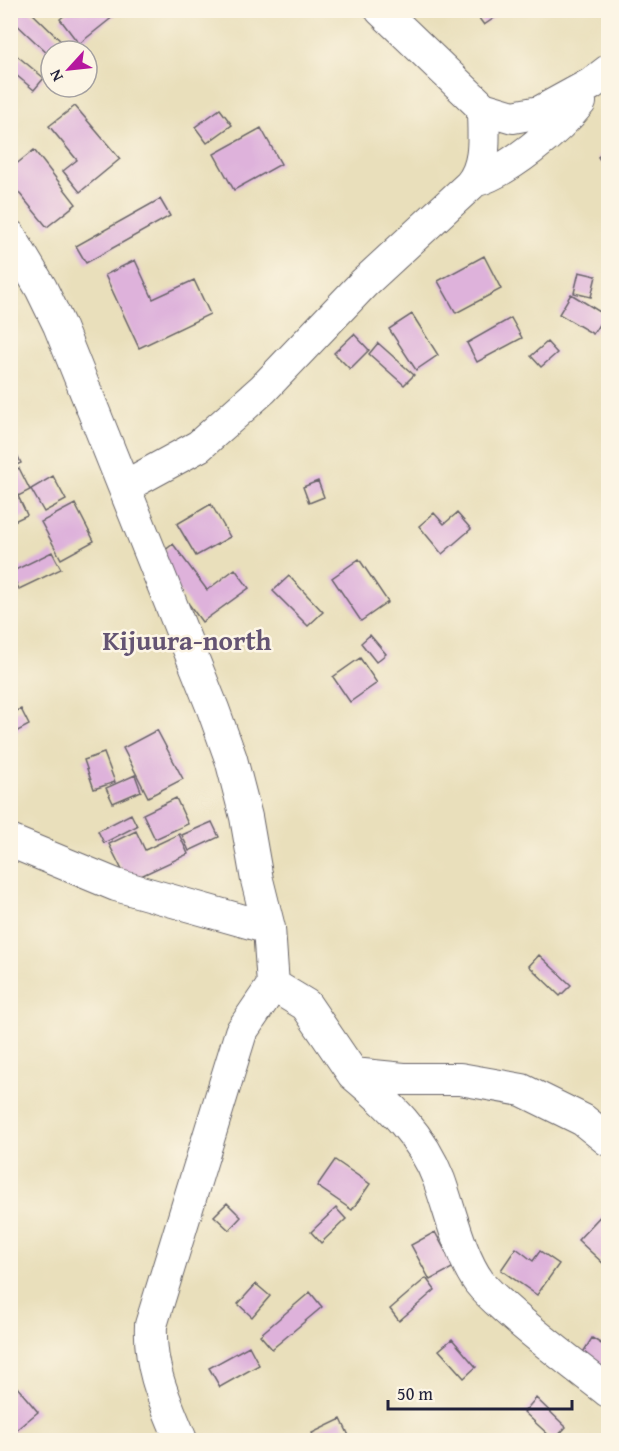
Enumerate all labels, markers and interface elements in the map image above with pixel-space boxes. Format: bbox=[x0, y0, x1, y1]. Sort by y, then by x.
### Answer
north arrow bbox=[39, 39, 99, 99]
text: N bbox=[42, 65, 69, 86]
district label: Kijuura-north bbox=[102, 620, 272, 660]
scale bar bbox=[388, 1373, 572, 1411]
text: 50 m bbox=[397, 1380, 433, 1407]

